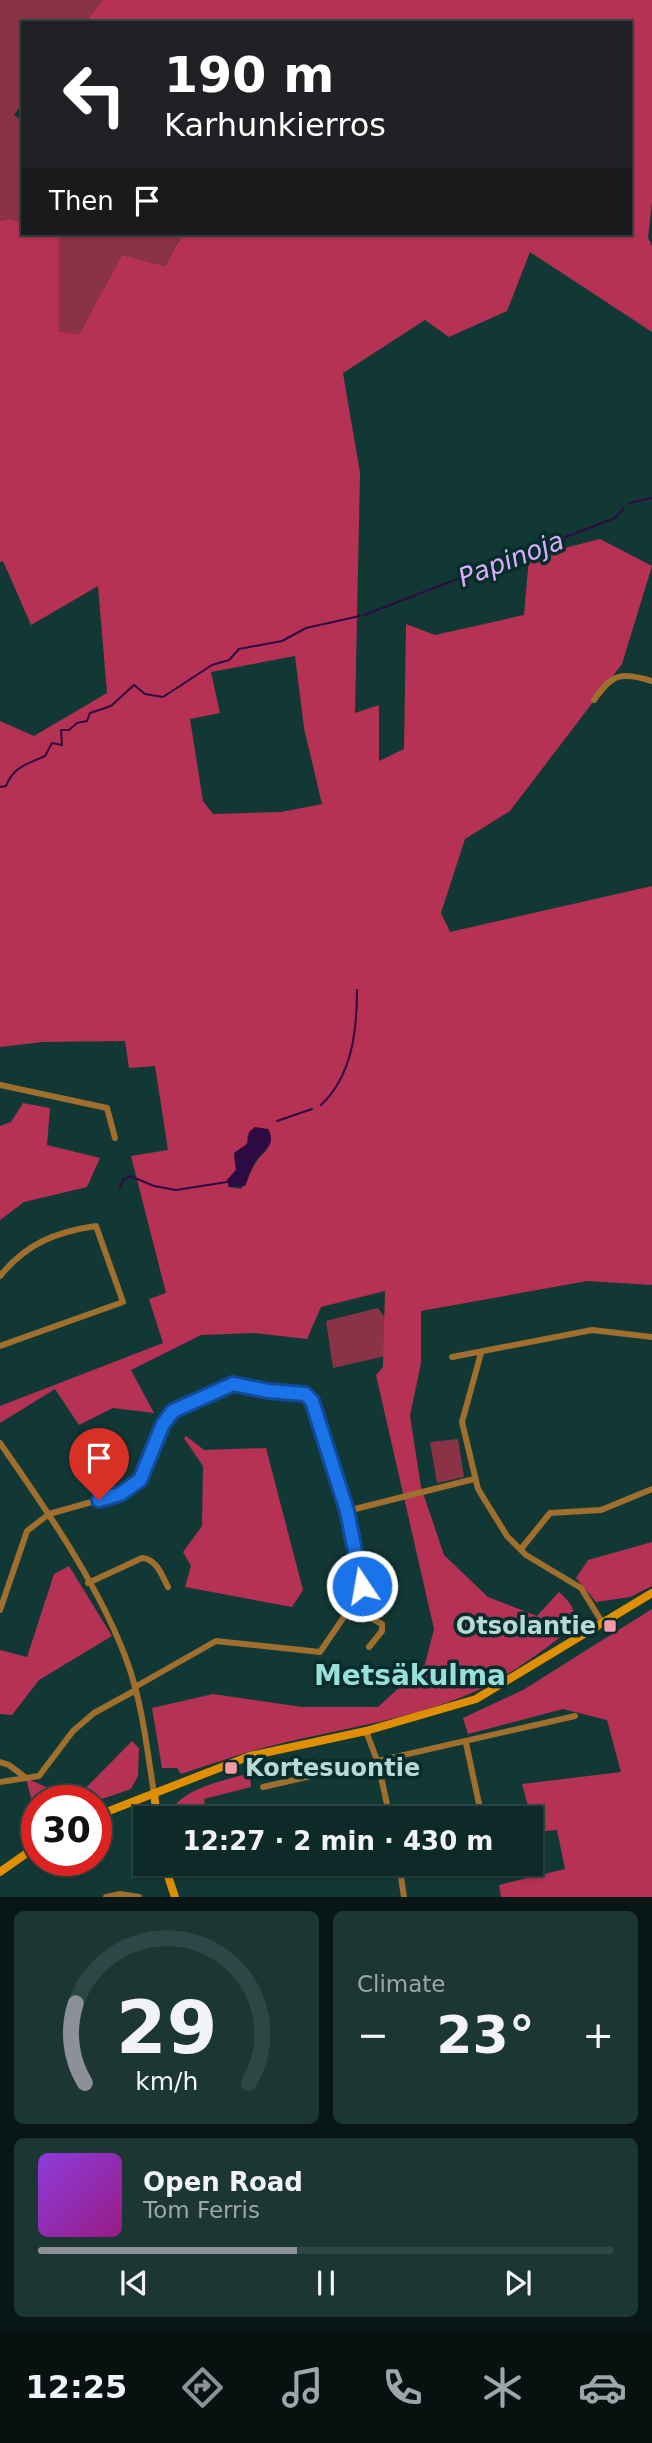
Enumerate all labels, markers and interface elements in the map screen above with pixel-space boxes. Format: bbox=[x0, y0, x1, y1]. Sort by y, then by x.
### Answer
text: 190 m bbox=[164, 47, 334, 104]
icon: left bbox=[49, 49, 140, 140]
text: Karhunkierros bbox=[164, 106, 386, 144]
icon: arrive bbox=[128, 182, 166, 220]
text: Then bbox=[49, 186, 114, 216]
water label: Papinoja bbox=[454, 525, 568, 593]
pin bbox=[69, 1428, 129, 1500]
icon: arrive bbox=[80, 1439, 118, 1477]
position arrow bbox=[325, 1549, 399, 1623]
place label: Otsolantie bbox=[456, 1612, 596, 1640]
marker: Otsolantie bbox=[602, 1618, 618, 1634]
district label: Metsäkulma bbox=[314, 1659, 506, 1692]
place label: Kortesuontie bbox=[245, 1754, 420, 1782]
marker: Kortesuontie bbox=[223, 1760, 239, 1776]
speed limit sign: 30 bbox=[21, 1785, 112, 1876]
text: 12:27 · 2 min · 430 m bbox=[183, 1826, 493, 1856]
text: Climate bbox=[357, 1971, 446, 1997]
text: 29 bbox=[116, 1986, 217, 2071]
text: 23° bbox=[436, 2005, 535, 2065]
text: − bbox=[357, 2013, 389, 2057]
text: + bbox=[582, 2013, 614, 2057]
text: km/h bbox=[135, 2067, 198, 2096]
text: Open Road bbox=[143, 2167, 303, 2197]
text: Tom Ferris bbox=[143, 2197, 260, 2223]
icon: previous bbox=[115, 2264, 153, 2302]
icon: pause bbox=[307, 2264, 345, 2302]
icon: next bbox=[499, 2264, 537, 2302]
icon: directions bbox=[178, 2363, 227, 2412]
icon: music bbox=[278, 2363, 327, 2412]
icon: phone bbox=[378, 2363, 427, 2412]
icon: climate bbox=[478, 2363, 527, 2412]
icon: car bbox=[578, 2363, 627, 2412]
text: 12:25 bbox=[25, 2368, 127, 2406]

